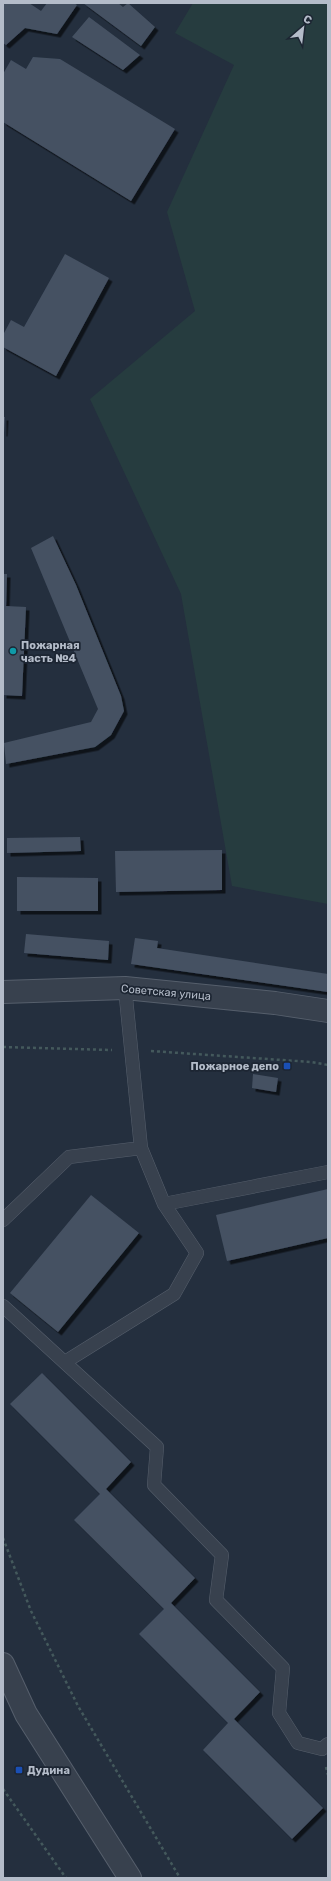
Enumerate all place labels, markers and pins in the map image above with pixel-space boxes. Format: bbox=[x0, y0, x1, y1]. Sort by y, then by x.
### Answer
place label: Пожарная часть №4 bbox=[21, 639, 80, 665]
marker: Пожарная часть №4 bbox=[8, 646, 18, 656]
place label: Пожарное депо bbox=[191, 1060, 279, 1073]
marker: Пожарное депо bbox=[282, 1061, 292, 1071]
place label: Дудина bbox=[27, 1764, 70, 1777]
marker: Дудина bbox=[14, 1765, 24, 1775]

